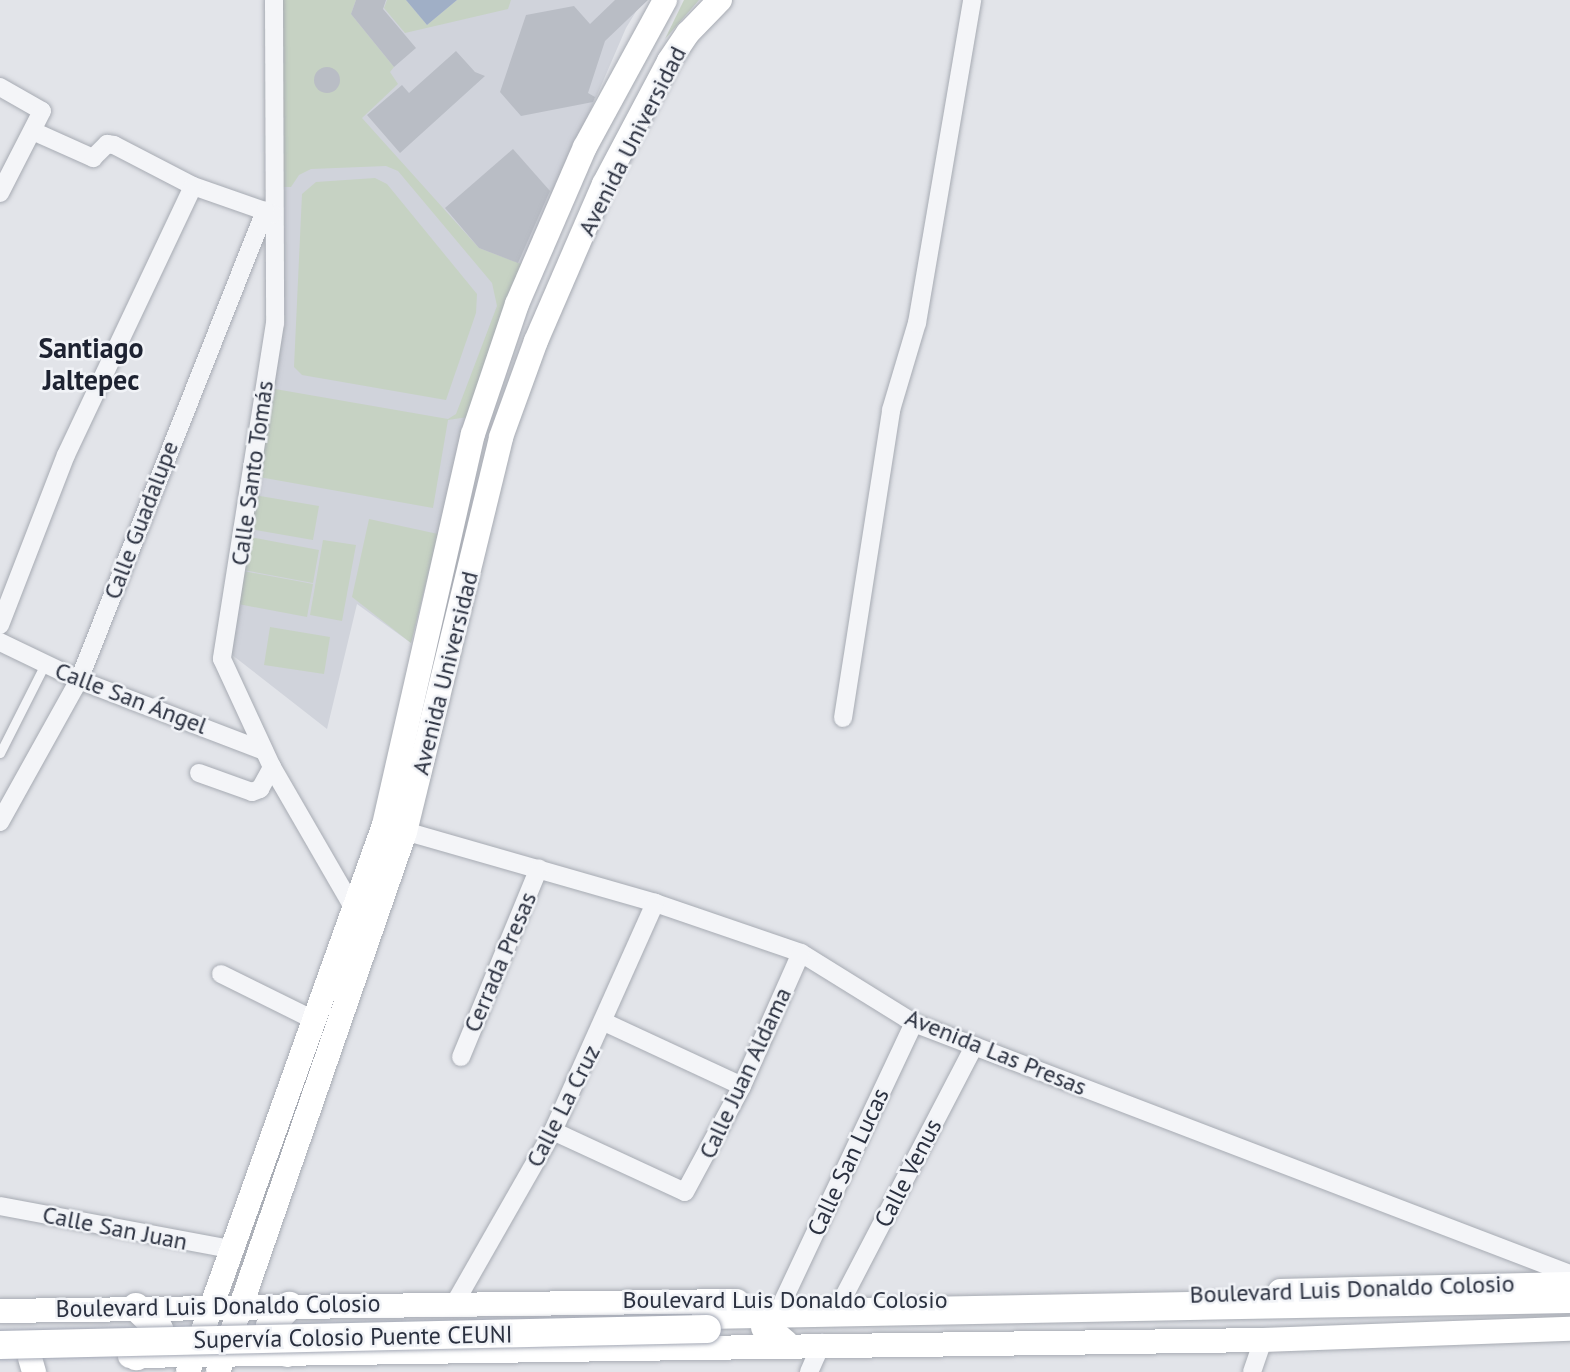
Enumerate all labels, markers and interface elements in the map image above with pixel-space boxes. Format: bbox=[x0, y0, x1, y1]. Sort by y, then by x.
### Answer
street label: Avenida Universidad bbox=[572, 42, 692, 240]
district label: Santiago Jaltepec bbox=[38, 331, 144, 397]
street label: Calle Santo Tomás bbox=[225, 378, 279, 568]
street label: Calle Guadalupe bbox=[98, 437, 184, 603]
street label: Avenida Universidad bbox=[406, 568, 484, 778]
street label: Calle San Ángel bbox=[51, 656, 211, 740]
street label: Cerrada Presas bbox=[458, 888, 542, 1036]
street label: Calle Juan Aldama bbox=[693, 982, 797, 1164]
street label: Avenida Las Presas bbox=[901, 1003, 1091, 1101]
street label: Calle La Cruz bbox=[520, 1040, 606, 1172]
street label: Calle San Lucas bbox=[801, 1084, 895, 1240]
street label: Calle Venus bbox=[868, 1114, 948, 1232]
street label: Calle San Juan bbox=[40, 1200, 190, 1256]
street label: Boulevard Luis Donaldo Colosio bbox=[1189, 1269, 1515, 1309]
street label: Boulevard Luis Donaldo Colosio bbox=[622, 1286, 948, 1314]
street label: Boulevard Luis Donaldo Colosio bbox=[55, 1289, 381, 1323]
street label: Supervía Colosio Puente CEUNI bbox=[193, 1320, 513, 1354]

